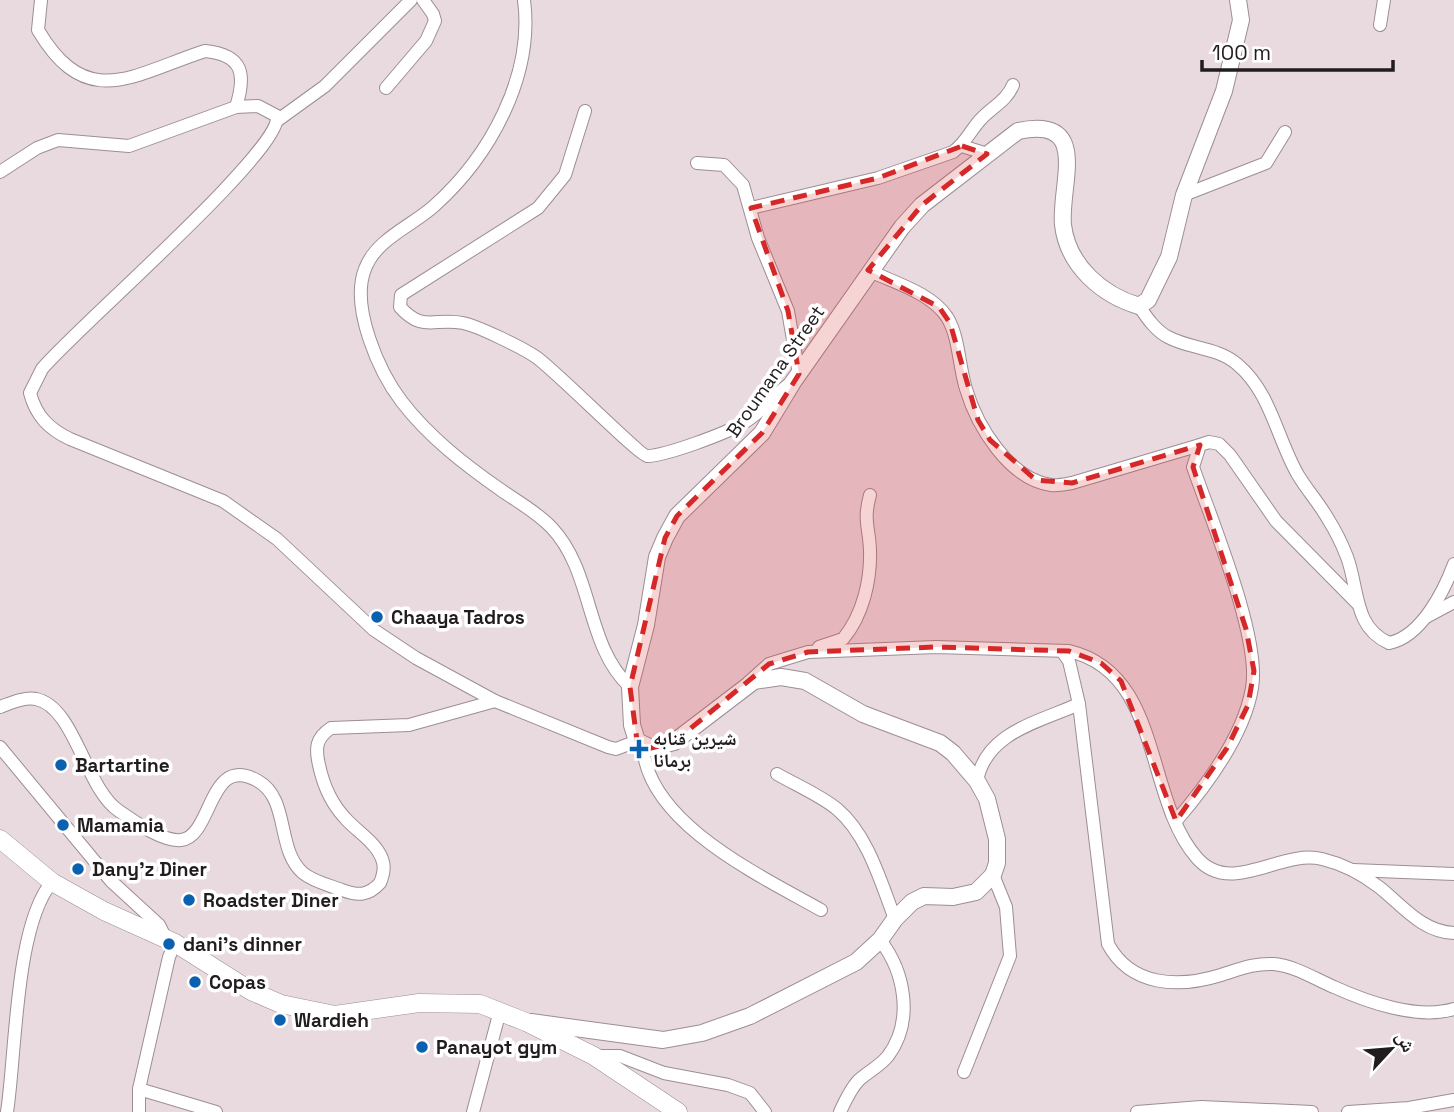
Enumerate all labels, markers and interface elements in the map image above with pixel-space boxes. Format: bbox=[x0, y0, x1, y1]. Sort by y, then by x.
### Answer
scale bar bbox=[1202, 28, 1393, 72]
text: 100 m bbox=[1212, 39, 1271, 66]
street label: Broumana Street bbox=[721, 300, 830, 442]
place label: Chaaya Tadros bbox=[391, 605, 525, 630]
marker: Chaaya Tadros bbox=[369, 609, 385, 625]
place label: شيرين قنابه برمانا bbox=[653, 726, 737, 773]
marker: شيرين قنابه برمانا bbox=[631, 741, 647, 757]
place label: Bartartine bbox=[75, 753, 170, 778]
marker: Bartartine bbox=[53, 757, 69, 773]
place label: Mamamia bbox=[77, 813, 164, 838]
marker: Mamamia bbox=[55, 817, 71, 833]
place label: Dany'z Diner bbox=[92, 857, 207, 882]
marker: Dany'z Diner bbox=[70, 861, 86, 877]
place label: Roadster Diner bbox=[203, 888, 339, 913]
marker: Roadster Diner bbox=[181, 892, 197, 908]
place label: dani's dinner bbox=[183, 932, 302, 957]
marker: dani's dinner bbox=[161, 936, 177, 952]
place label: Copas bbox=[209, 970, 266, 995]
marker: Copas bbox=[187, 974, 203, 990]
place label: Wardieh bbox=[294, 1008, 369, 1033]
marker: Wardieh bbox=[272, 1012, 288, 1028]
north arrow bbox=[1356, 1014, 1426, 1084]
text: ش bbox=[1390, 1027, 1421, 1056]
place label: Panayot gym bbox=[436, 1035, 557, 1060]
marker: Panayot gym bbox=[414, 1039, 430, 1055]

